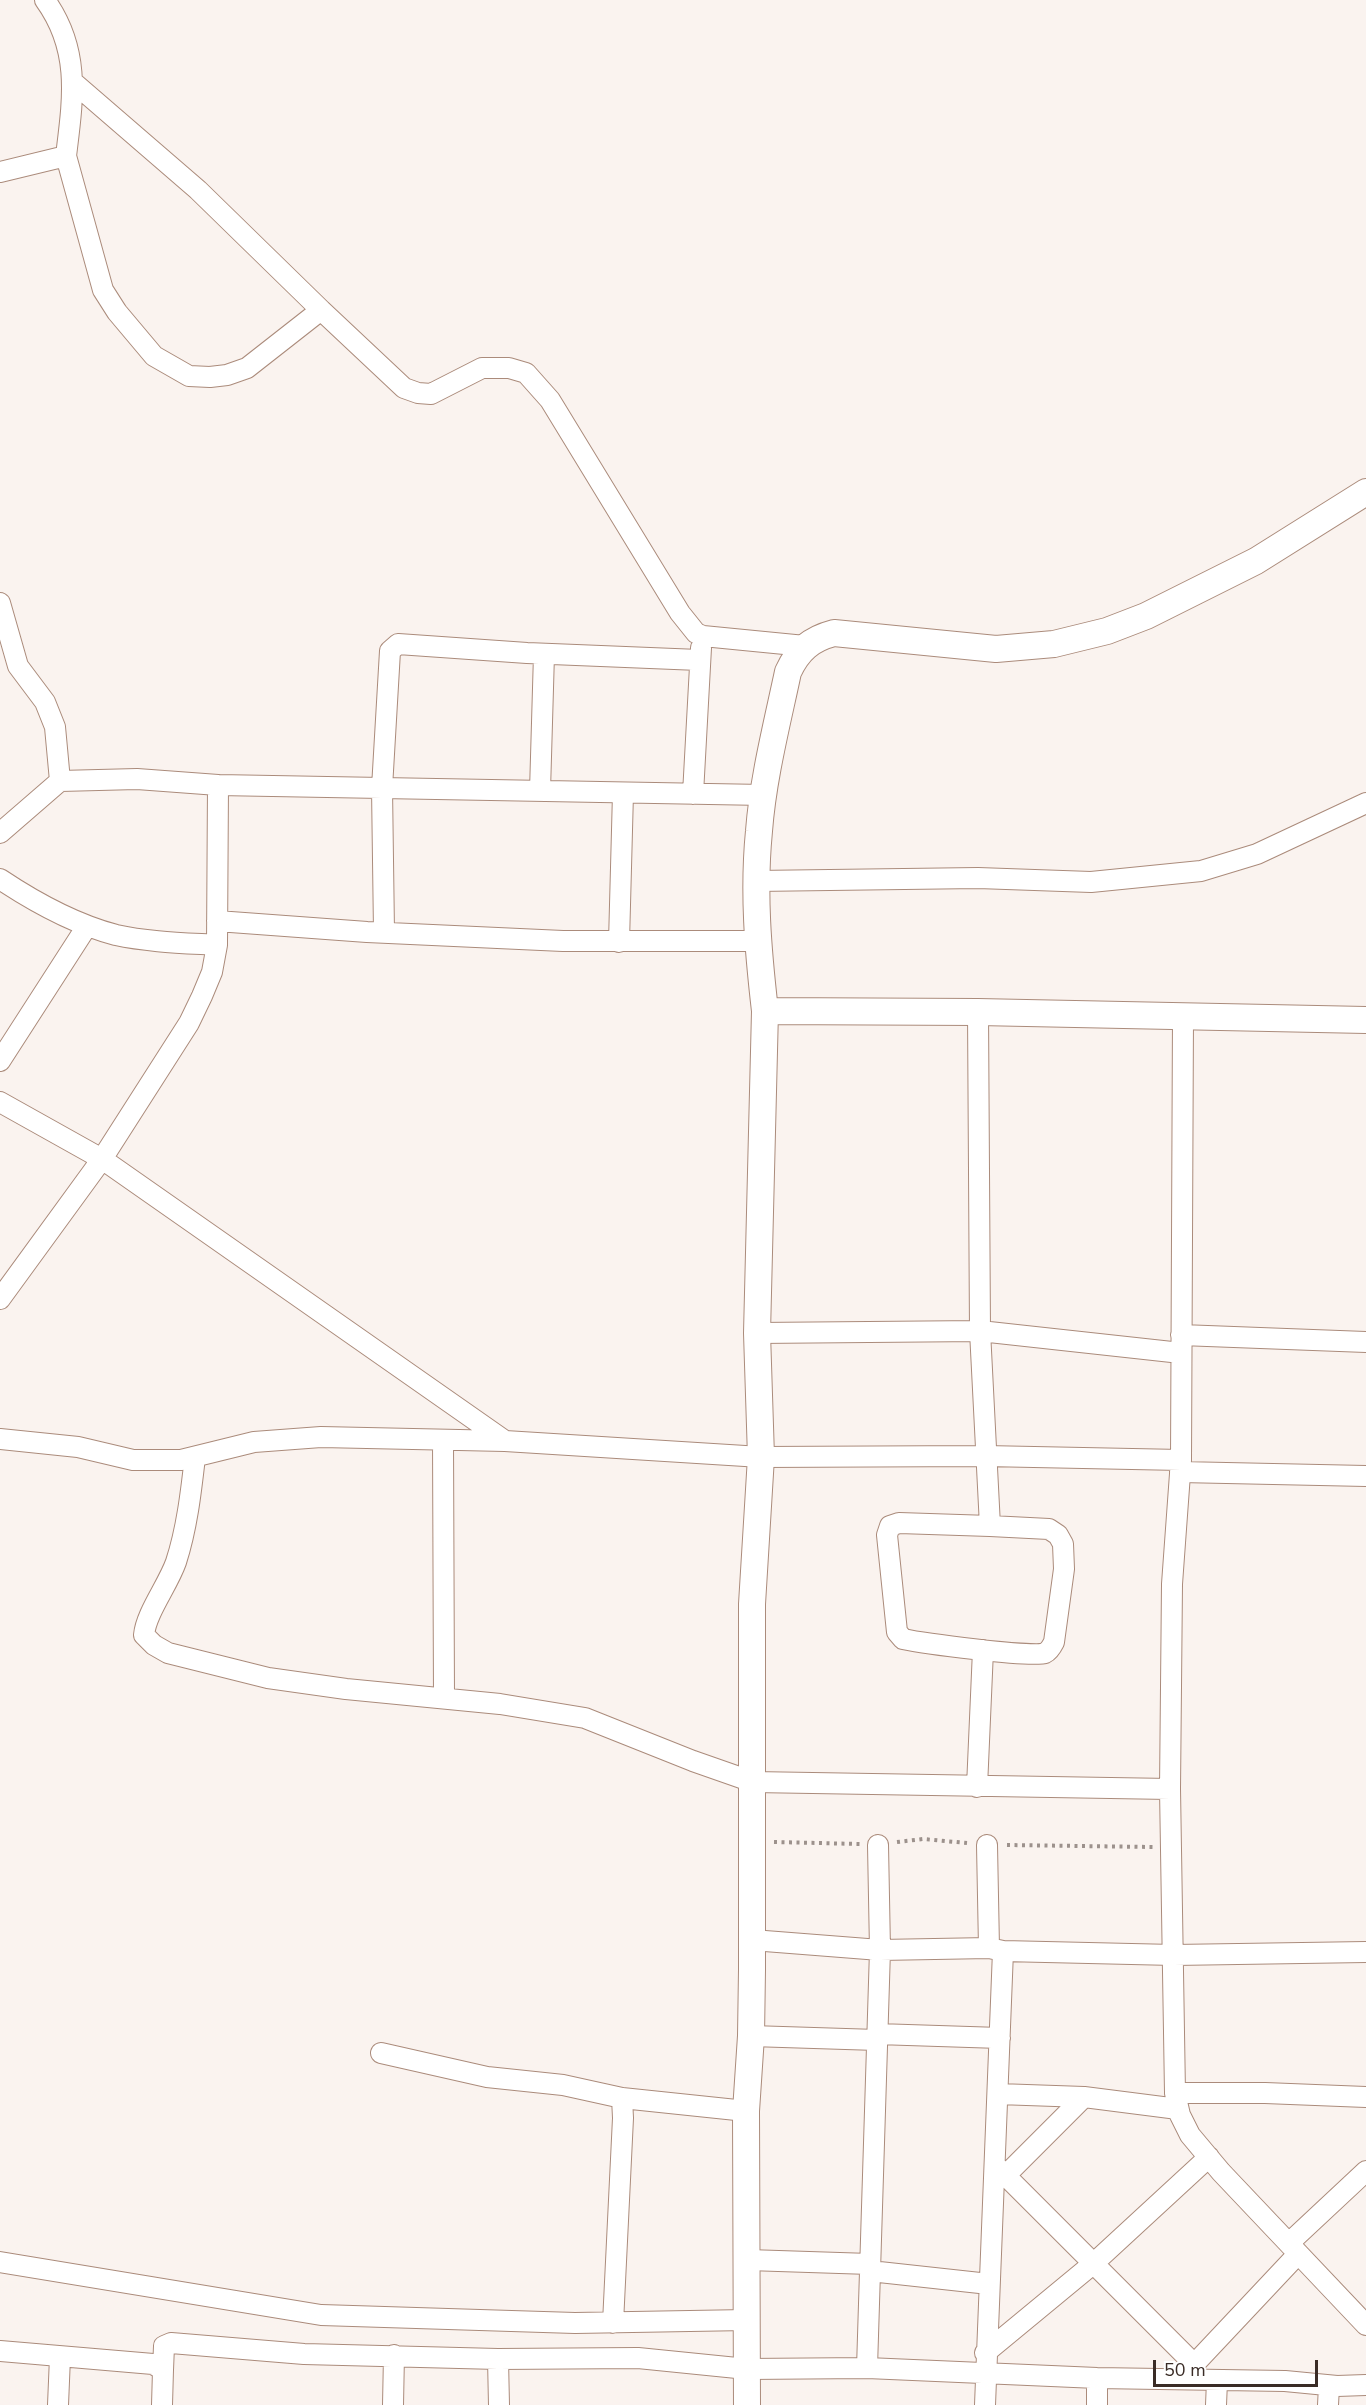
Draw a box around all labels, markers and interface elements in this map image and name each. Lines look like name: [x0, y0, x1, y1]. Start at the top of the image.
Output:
scale bar: [1156, 2348, 1321, 2386]
text: 50 m: [1164, 2358, 1206, 2382]

